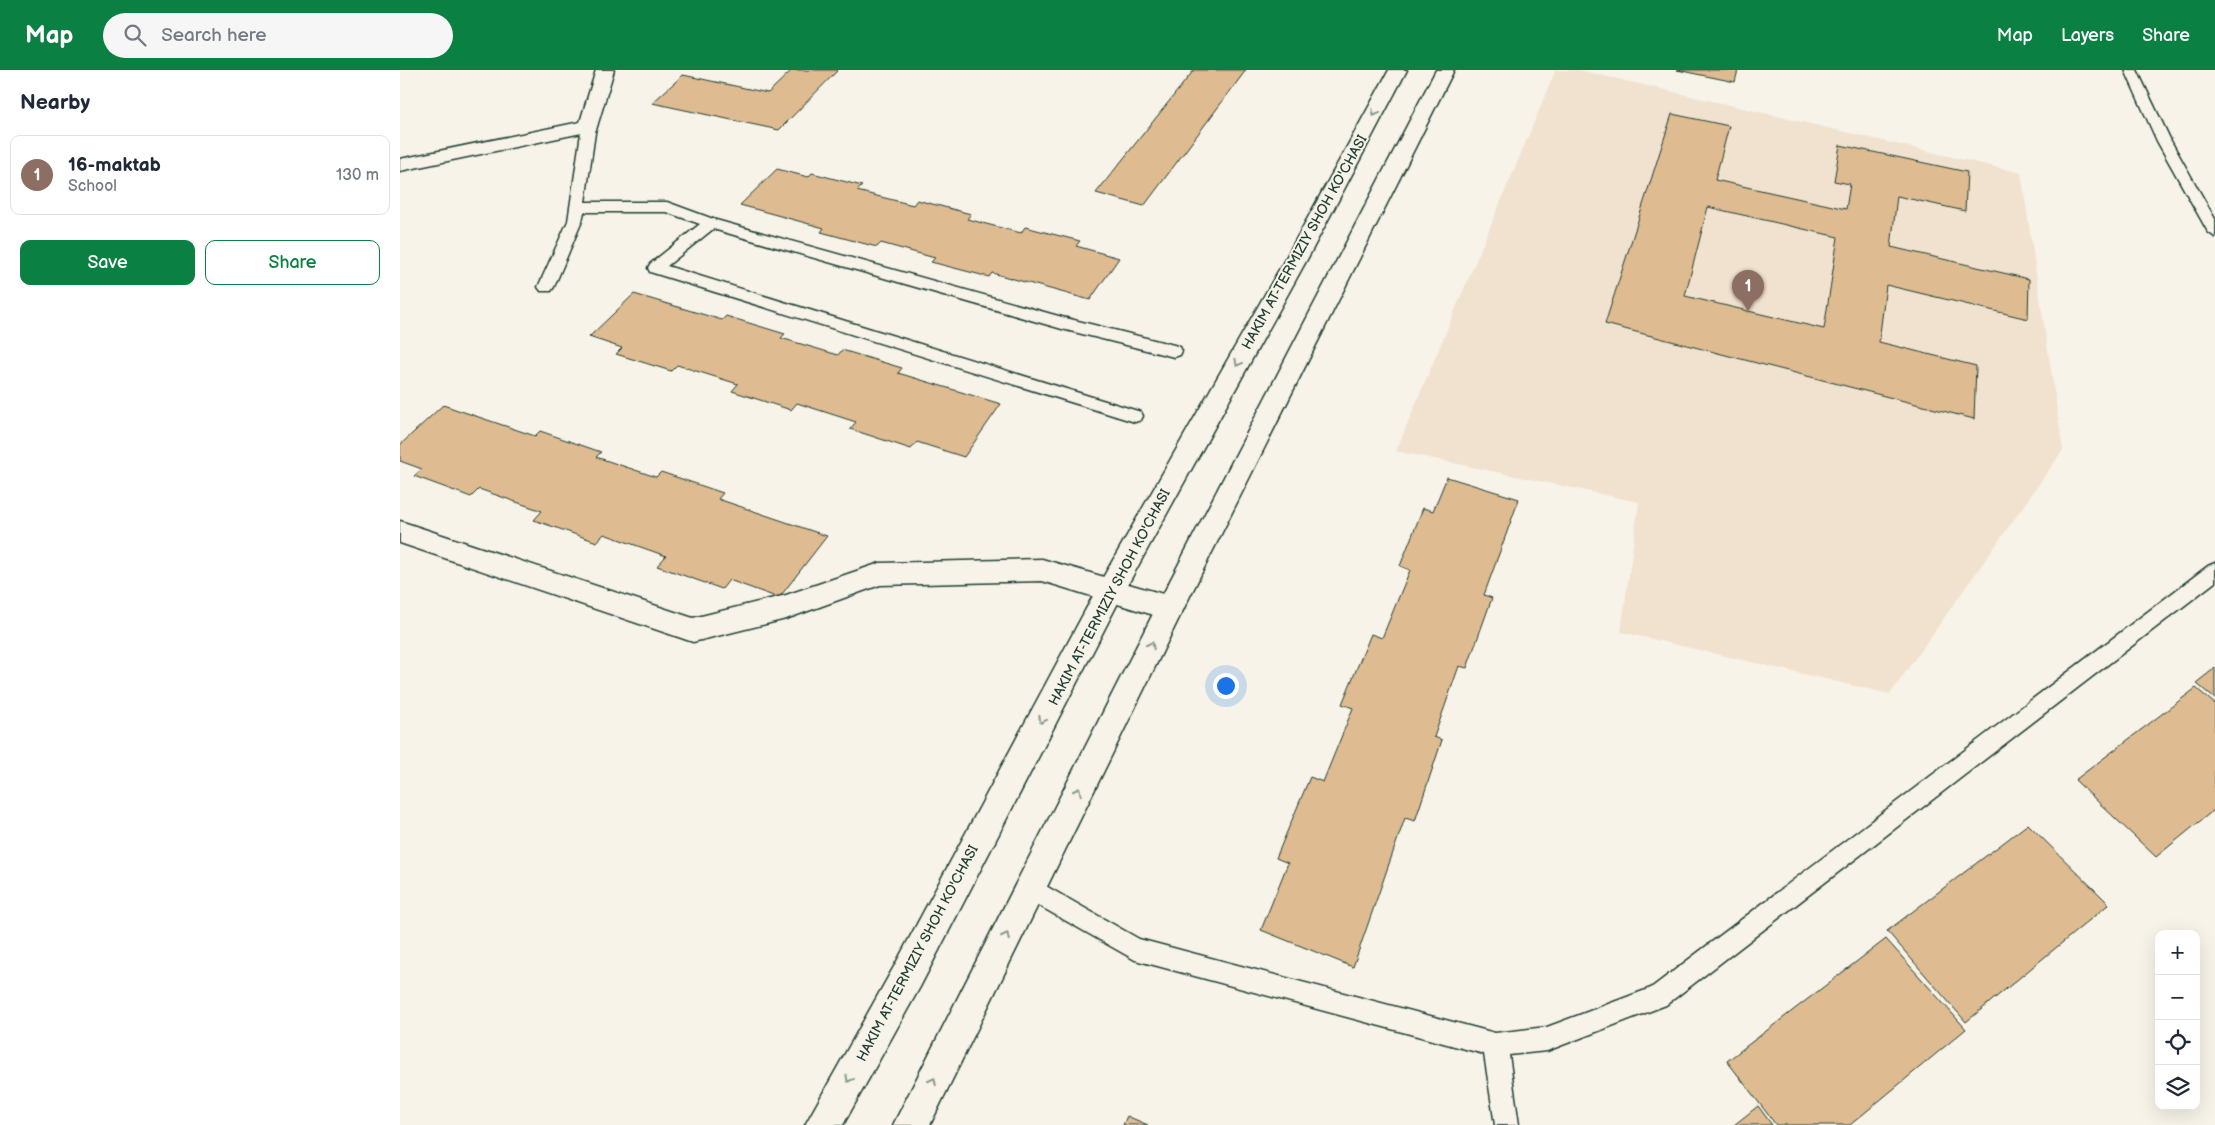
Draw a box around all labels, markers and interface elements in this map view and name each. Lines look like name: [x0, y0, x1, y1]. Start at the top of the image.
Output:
search box: [103, 13, 453, 58]
text: Map: [25, 21, 73, 50]
icon: search: [121, 21, 149, 49]
text: Search here: [161, 24, 267, 47]
text: Map: [1997, 25, 2033, 46]
text: Layers: [2061, 25, 2114, 46]
text: Share: [2142, 25, 2190, 46]
text: Nearby: [20, 90, 90, 115]
one-way arrow: [1371, 108, 1381, 117]
street label: HAKIM AT-TERMIZIY SHOH KO'CHASI: [1238, 132, 1371, 352]
text: 16-maktab: [68, 154, 161, 177]
text: 1: [34, 166, 40, 185]
text: 130 m: [336, 166, 379, 185]
text: School: [68, 177, 117, 196]
button: Save: [20, 240, 195, 285]
button: Share: [205, 240, 380, 285]
pin: 1: [1732, 270, 1764, 311]
one-way arrow: [1234, 357, 1244, 366]
street label: HAKIM AT-TERMIZIY SHOH KO'CHASI: [1045, 486, 1174, 708]
one-way arrow: [1145, 642, 1155, 651]
your location: [1213, 673, 1239, 699]
one-way arrow: [1038, 715, 1048, 724]
one-way arrow: [1072, 787, 1083, 796]
street label: HAKIM AT-TERMIZIY SHOH KO'CHASI: [853, 842, 982, 1064]
map controls: [2155, 930, 2200, 1110]
button: +: [2155, 930, 2200, 975]
one-way arrow: [1000, 932, 1010, 941]
button: −: [2155, 975, 2200, 1020]
button: locate: [2155, 1020, 2200, 1065]
button: layers: [2155, 1065, 2200, 1110]
one-way arrow: [845, 1073, 855, 1082]
one-way arrow: [927, 1078, 937, 1087]

